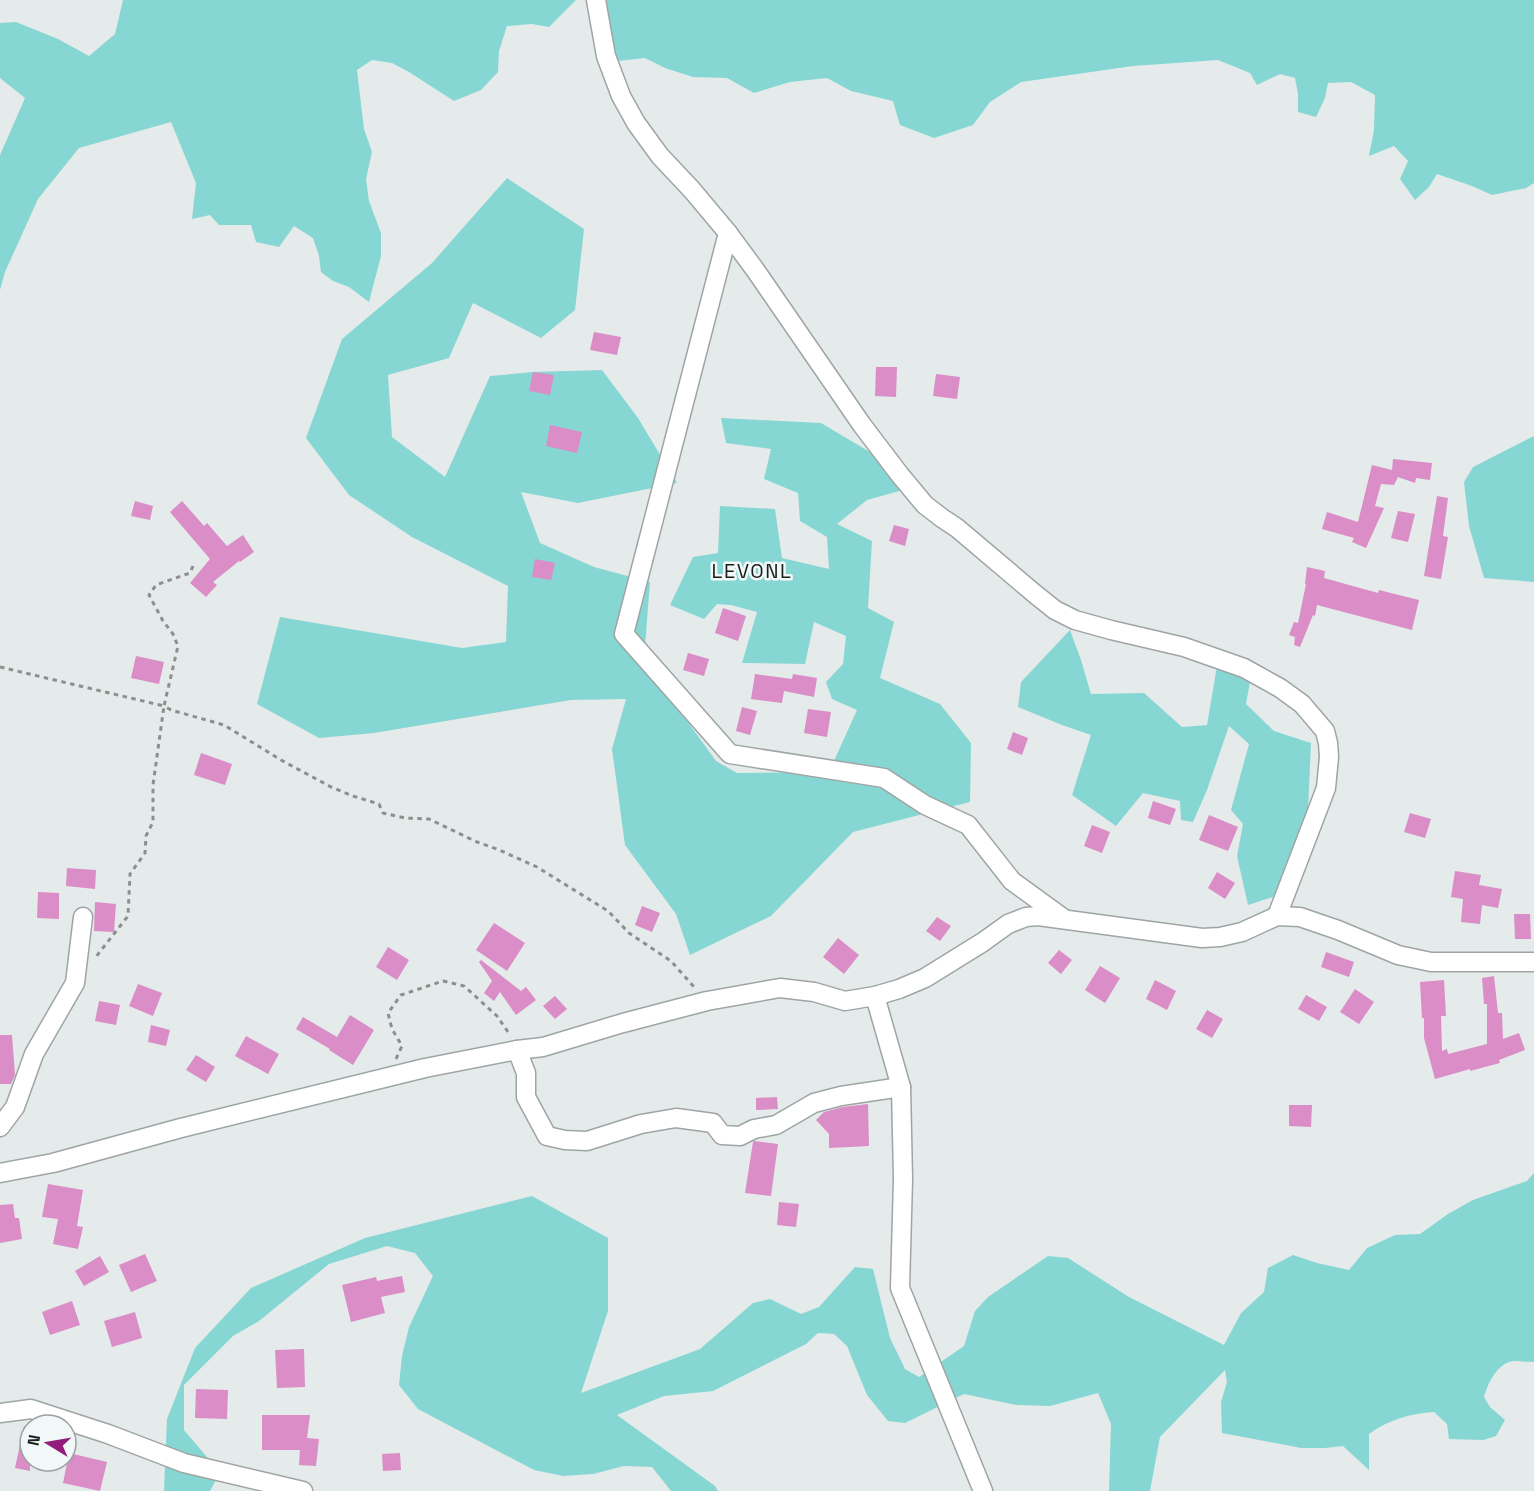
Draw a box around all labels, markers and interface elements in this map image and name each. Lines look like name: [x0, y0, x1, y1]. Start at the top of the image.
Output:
district label: LEVONL: [712, 558, 792, 584]
north arrow: [18, 1413, 78, 1473]
text: N: [22, 1433, 45, 1448]

